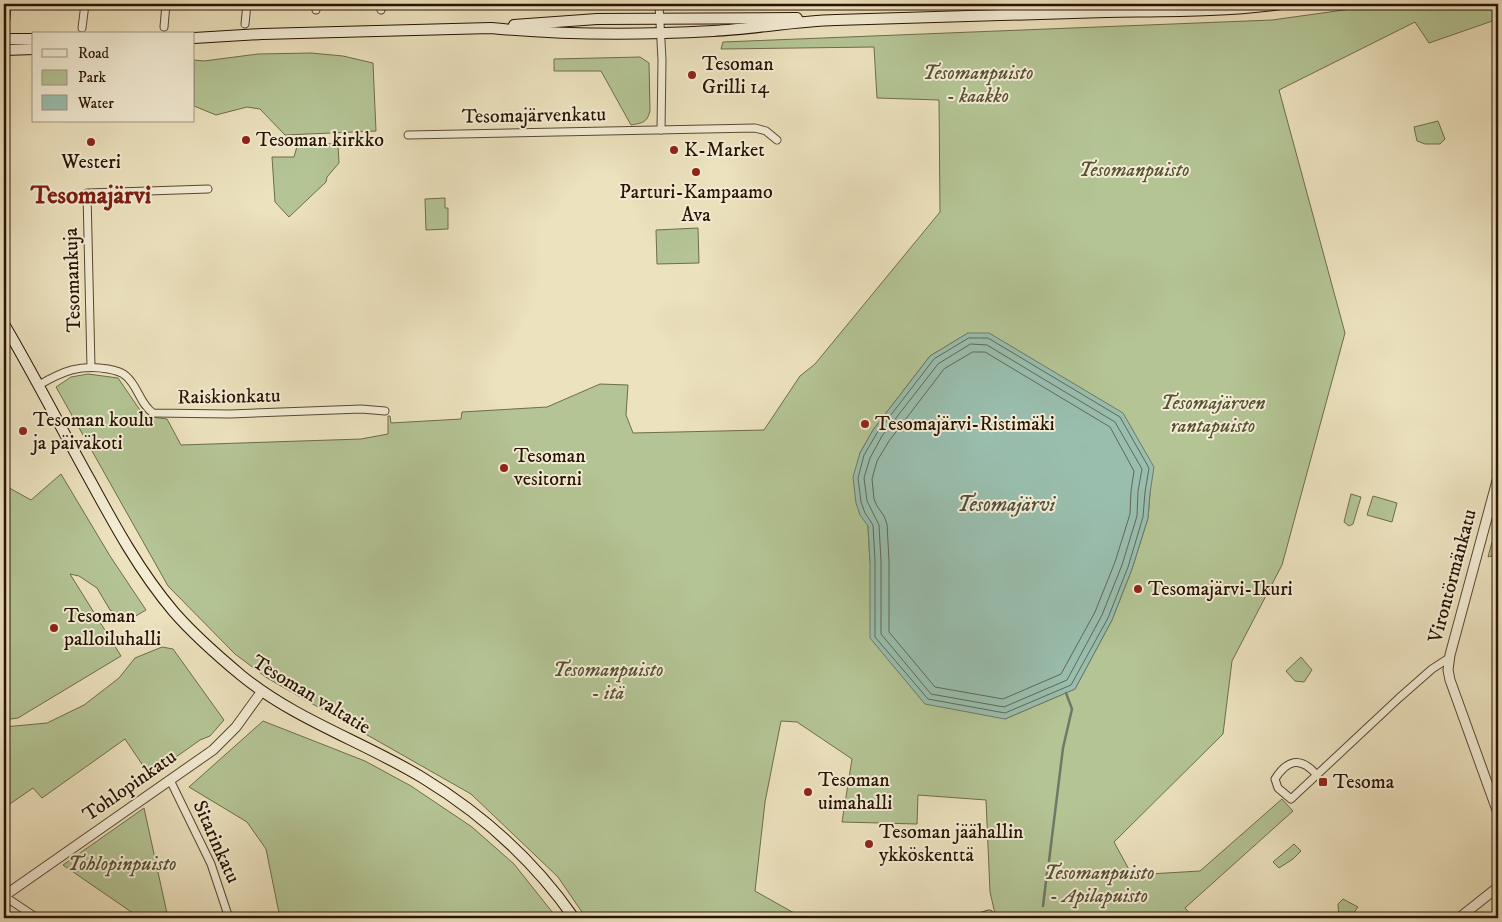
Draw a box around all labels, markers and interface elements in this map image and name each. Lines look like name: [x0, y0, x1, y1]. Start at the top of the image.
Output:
legend: [32, 32, 195, 122]
text: Road: [78, 44, 110, 63]
place label: Tesoman Grilli 14: [702, 52, 774, 100]
park label: Tesomanpuisto - kaakko: [923, 61, 1033, 109]
text: Park: [78, 68, 107, 87]
marker: Tesoman Grilli 14: [686, 69, 698, 81]
text: Water: [77, 94, 114, 113]
street label: Tesomajärvenkatu: [462, 102, 606, 130]
place label: Tesoman kirkko: [256, 128, 384, 153]
marker: Tesoman kirkko: [240, 134, 252, 146]
marker: Westeri: [85, 136, 97, 148]
place label: K-Market: [684, 138, 765, 163]
marker: K-Market: [668, 144, 680, 156]
place label: Westeri: [60, 150, 121, 175]
park label: Tesomanpuisto: [1079, 158, 1189, 183]
marker: Parturi-Kampaamo Ava: [690, 166, 702, 178]
district label: Tesomajärvi: [30, 180, 151, 211]
place label: Parturi-Kampaamo Ava: [619, 180, 773, 228]
street label: Tesomankuja: [59, 227, 87, 333]
street label: Raiskionkatu: [177, 384, 281, 410]
park label: Tesomajärven rantapuisto: [1161, 391, 1265, 439]
place label: Tesoman koulu ja päiväkoti: [30, 408, 154, 456]
place label: Tesomajärvi-Ristimäki: [875, 412, 1055, 437]
marker: Tesomajärvi-Ristimäki: [859, 418, 871, 430]
marker: Tesoman koulu ja päiväkoti: [17, 425, 29, 437]
place label: Tesoman vesitorni: [513, 444, 586, 492]
marker: Tesoman vesitorni: [498, 462, 510, 474]
water label: Tesomajärvi: [957, 492, 1056, 518]
street label: Virontörmänkatu: [1423, 507, 1483, 646]
place label: Tesomajärvi-Ikuri: [1148, 577, 1293, 602]
marker: Tesomajärvi-Ikuri: [1132, 583, 1144, 595]
place label: Tesoman palloiluhalli: [63, 604, 161, 652]
marker: Tesoman palloiluhalli: [48, 622, 60, 634]
street label: Tesoman valtatie: [247, 650, 375, 740]
park label: Tesomanpuisto - itä: [553, 658, 663, 706]
street label: Tohlopinkatu: [78, 745, 182, 827]
place label: Tesoman uimahalli: [818, 768, 893, 816]
place label: Tesoma: [1333, 770, 1395, 795]
marker: Tesoma: [1317, 776, 1329, 788]
marker: Tesoman uimahalli: [802, 786, 814, 798]
street label: Sitarinkatu: [187, 797, 245, 887]
place label: Tesoman jäähallin ykköskenttä: [879, 820, 1024, 868]
marker: Tesoman jäähallin ykköskenttä: [863, 838, 875, 850]
park label: Tohlopinpuisto: [67, 852, 177, 877]
park label: Tesomanpuisto - Apilapuisto: [1044, 861, 1154, 909]

